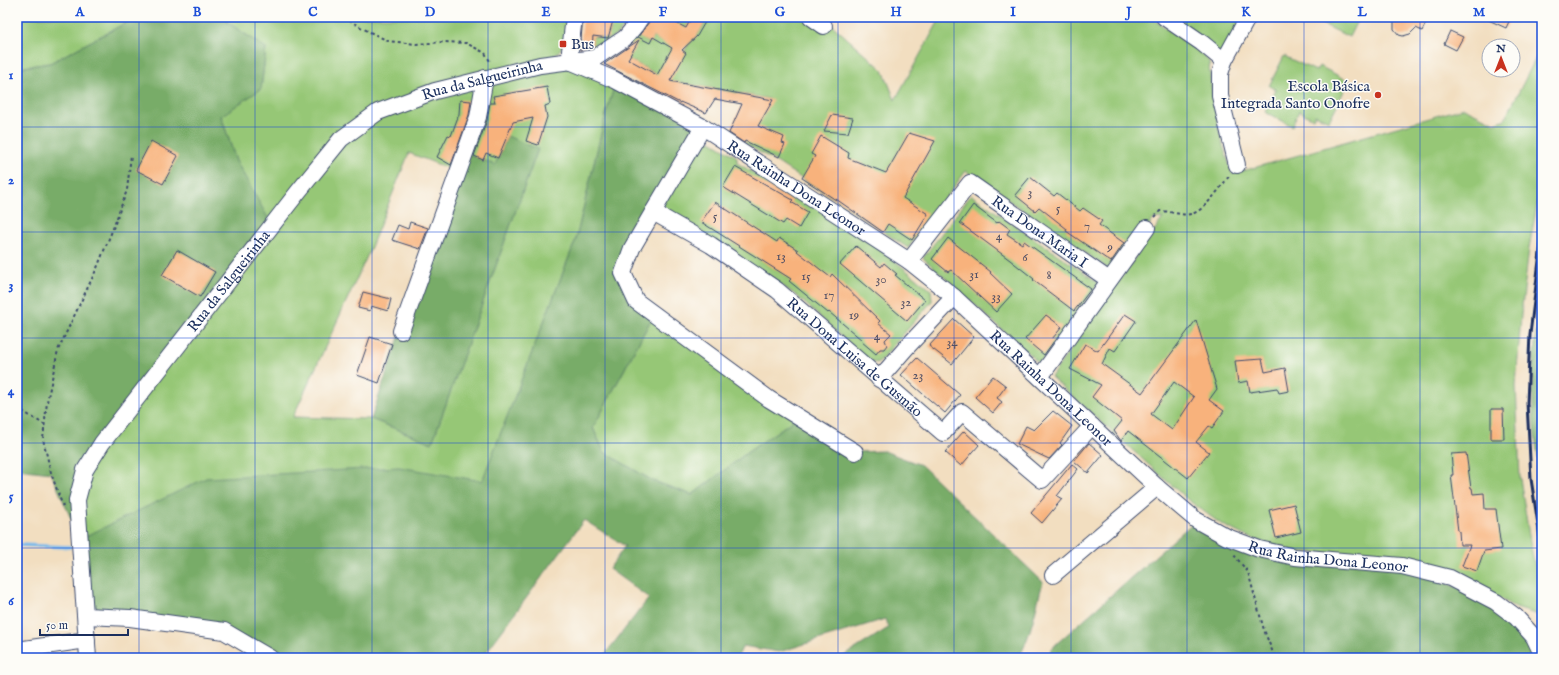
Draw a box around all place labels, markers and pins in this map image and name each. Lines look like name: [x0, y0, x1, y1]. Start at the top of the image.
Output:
place label: Bus: [571, 35, 594, 54]
marker: Bus: [558, 39, 568, 49]
place label: Escola Básica Integrada Santo Onofre: [1221, 77, 1371, 113]
marker: Escola Básica Integrada Santo Onofre: [1373, 90, 1383, 100]

